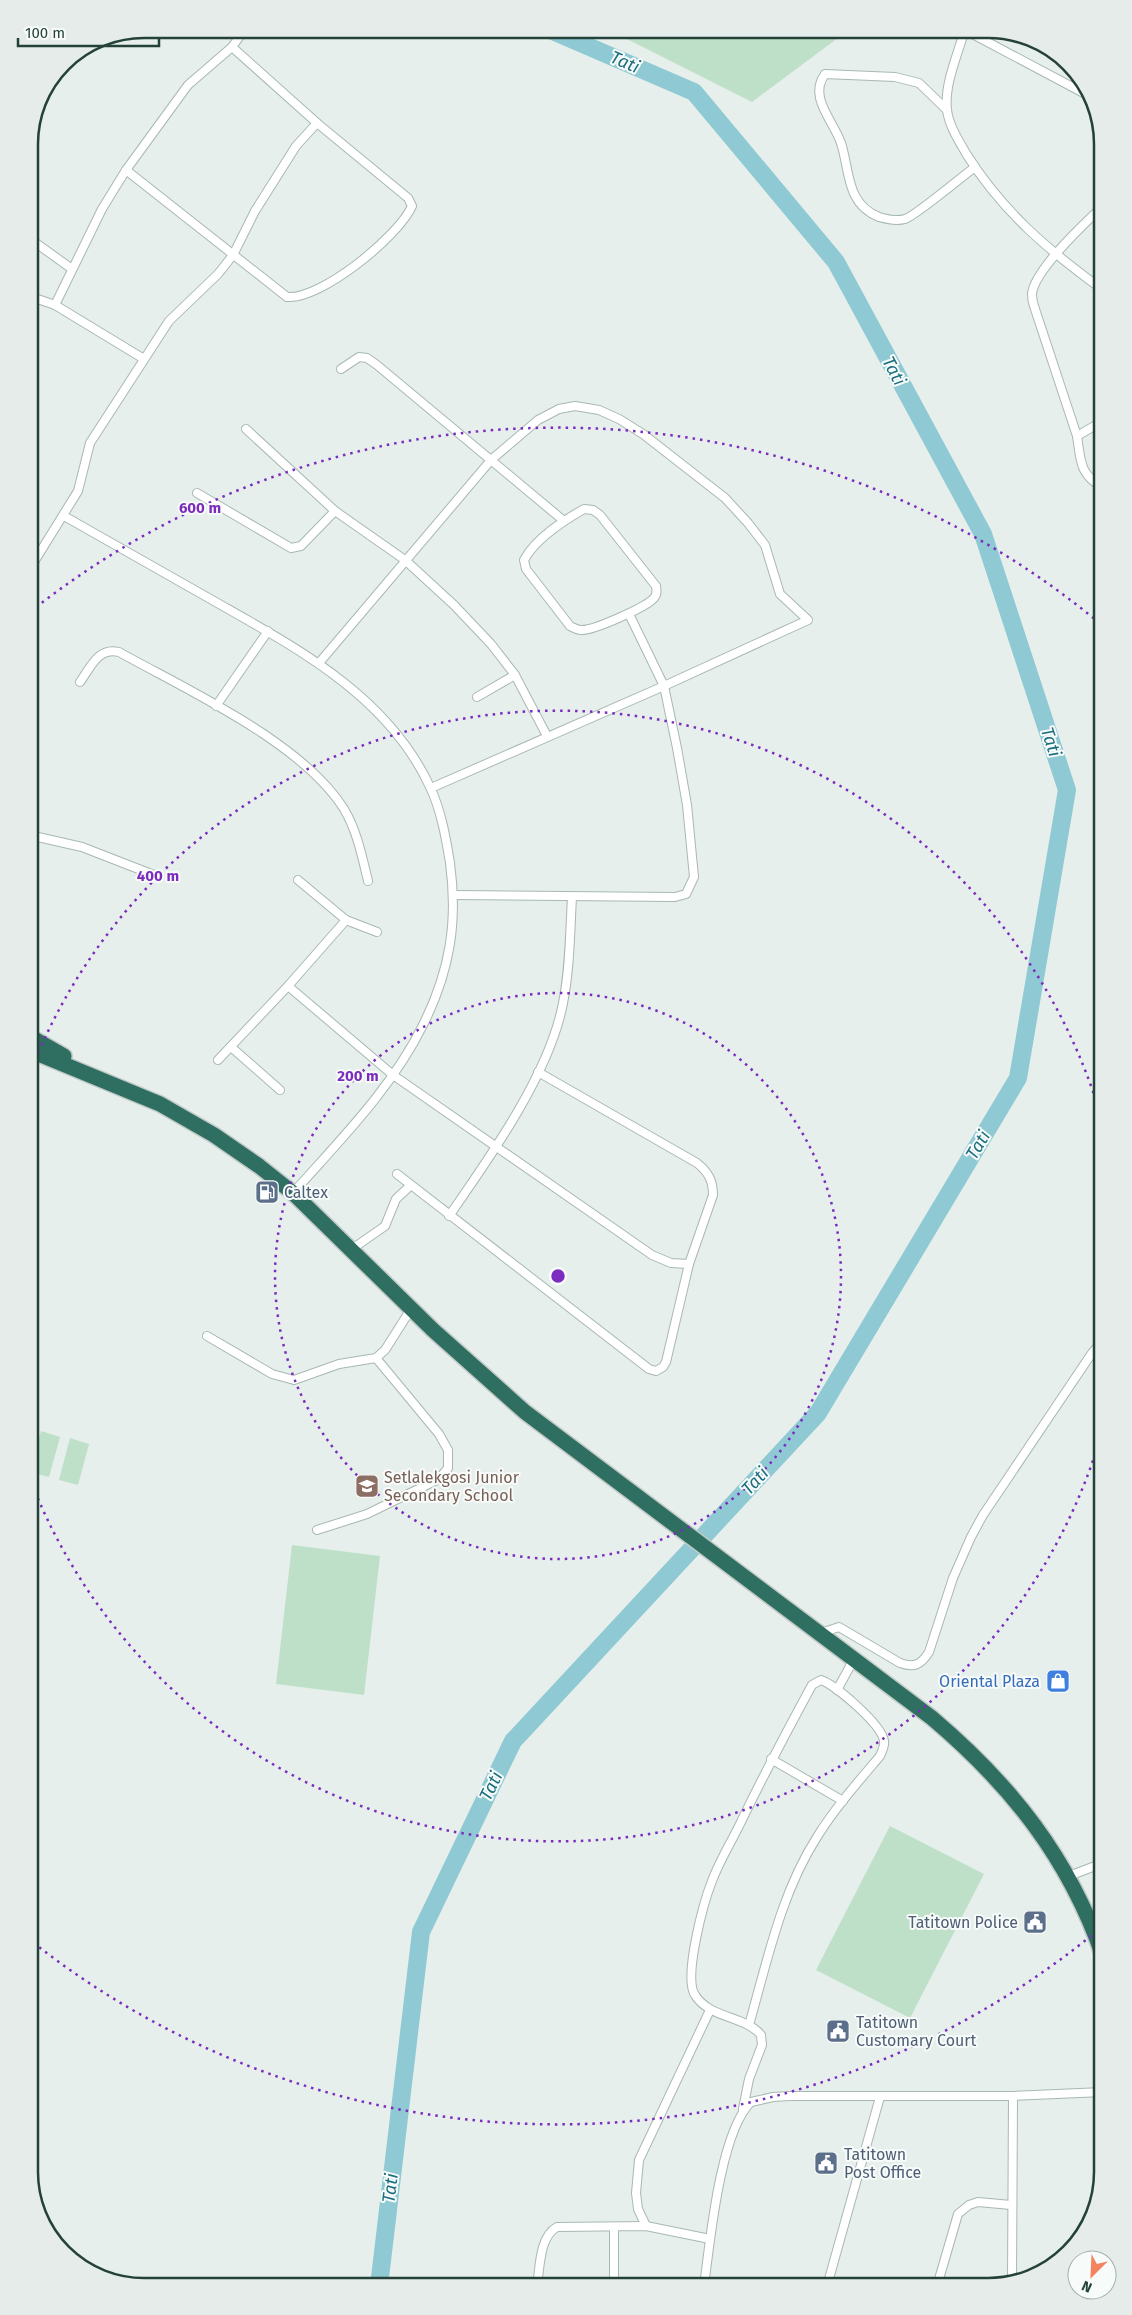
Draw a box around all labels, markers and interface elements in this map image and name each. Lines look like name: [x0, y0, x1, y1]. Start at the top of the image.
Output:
scale bar: [18, 15, 159, 47]
text: 100 m: [25, 24, 65, 42]
water label: Tati: [607, 46, 643, 78]
water label: Tati: [877, 353, 911, 389]
text: 600 m: [179, 499, 221, 517]
water label: Tati: [1036, 724, 1066, 760]
text: 400 m: [137, 867, 179, 885]
text: 200 m: [337, 1067, 379, 1085]
water label: Tati: [961, 1127, 995, 1163]
fuel station icon: Caltex: [254, 1179, 280, 1205]
place label: Caltex: [284, 1183, 328, 1202]
centre of rings: [549, 1267, 567, 1285]
water label: Tati: [737, 1463, 773, 1499]
place label: Setlalekgosi Junior Secondary School: [384, 1468, 520, 1505]
school or university icon: Setlalekgosi Junior Secondary School: [354, 1473, 380, 1499]
shop icon: Oriental Plaza: [1045, 1668, 1071, 1694]
place label: Oriental Plaza: [939, 1672, 1040, 1691]
water label: Tati: [475, 1768, 507, 1804]
public building icon: Tatitown Police: [1022, 1909, 1048, 1935]
place label: Tatitown Police: [908, 1913, 1018, 1932]
place label: Tatitown Customary Court: [856, 2013, 977, 2050]
public building icon: Tatitown Customary Court: [825, 2018, 851, 2044]
place label: Tatitown Post Office: [844, 2145, 921, 2182]
public building icon: Tatitown Post Office: [813, 2150, 839, 2176]
water label: Tati: [377, 2172, 403, 2204]
north arrow: [1067, 2250, 1117, 2300]
text: N: [1079, 2277, 1095, 2296]

